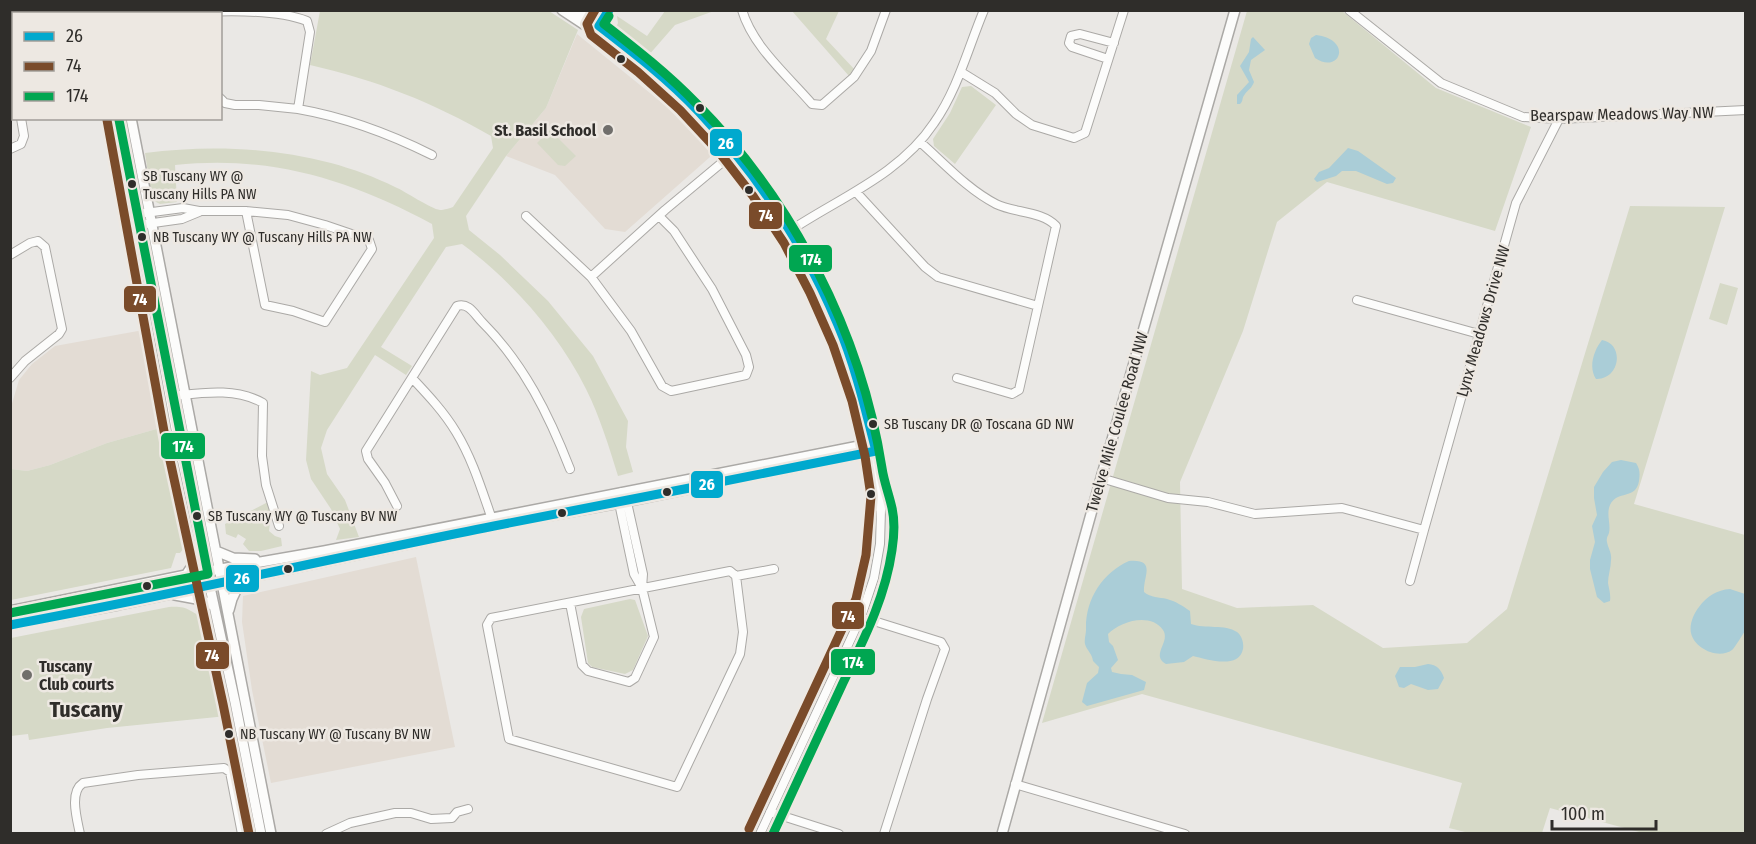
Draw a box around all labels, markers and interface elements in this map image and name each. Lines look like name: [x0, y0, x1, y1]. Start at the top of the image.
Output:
legend: [12, 12, 222, 120]
text: 26: [66, 25, 83, 47]
unlabelled marker: [615, 53, 627, 65]
text: 74: [66, 55, 82, 77]
text: 174: [66, 85, 89, 107]
unlabelled marker: [694, 102, 706, 114]
street label: Bearspaw Meadows Way NW: [1530, 103, 1714, 125]
place label: St. Basil School: [494, 121, 597, 140]
marker: St. Basil School: [601, 123, 615, 137]
line badge: 26: [709, 128, 743, 157]
text: 26: [717, 134, 734, 153]
place label: SB Tuscany WY @ Tuscany Hills PA NW: [143, 168, 257, 203]
marker: SB Tuscany WY @ Tuscany Hills PA NW: [126, 178, 138, 190]
unlabelled marker: [743, 184, 755, 196]
line badge: 74: [748, 201, 783, 230]
text: 74: [759, 206, 773, 225]
place label: NB Tuscany WY @ Tuscany Hills PA NW: [153, 229, 372, 246]
marker: NB Tuscany WY @ Tuscany Hills PA NW: [136, 231, 148, 243]
street label: Lynx Meadows Drive NW: [1452, 243, 1514, 399]
line badge: 174: [788, 244, 833, 273]
text: 174: [800, 250, 822, 269]
line badge: 74: [123, 285, 157, 313]
text: 74: [133, 290, 147, 309]
street label: Twelve Mile Coulee Road NW: [1082, 330, 1152, 514]
place label: SB Tuscany DR @ Toscana GD NW: [884, 416, 1074, 433]
marker: SB Tuscany DR @ Toscana GD NW: [867, 418, 879, 430]
line badge: 174: [160, 432, 206, 460]
text: 174: [172, 437, 194, 456]
line badge: 26: [690, 470, 724, 499]
text: 26: [698, 475, 715, 494]
unlabelled marker: [661, 486, 673, 498]
unlabelled marker: [865, 488, 877, 500]
unlabelled marker: [556, 507, 568, 519]
place label: SB Tuscany WY @ Tuscany BV NW: [208, 508, 398, 525]
marker: SB Tuscany WY @ Tuscany BV NW: [191, 510, 203, 522]
unlabelled marker: [282, 563, 294, 575]
line badge: 26: [225, 564, 260, 593]
text: 26: [233, 569, 250, 588]
unlabelled marker: [141, 580, 153, 592]
line badge: 74: [831, 601, 865, 630]
text: 74: [841, 607, 855, 626]
line badge: 74: [195, 641, 230, 670]
text: 74: [205, 646, 219, 665]
line badge: 174: [830, 648, 876, 676]
text: 174: [842, 653, 864, 672]
place label: Tuscany Club courts: [39, 657, 114, 694]
marker: Tuscany Club courts: [20, 668, 34, 682]
district label: Tuscany: [49, 696, 123, 723]
place label: NB Tuscany WY @ Tuscany BV NW: [240, 726, 431, 743]
marker: NB Tuscany WY @ Tuscany BV NW: [223, 728, 235, 740]
scale bar: [1552, 793, 1656, 831]
text: 100 m: [1561, 803, 1605, 825]

